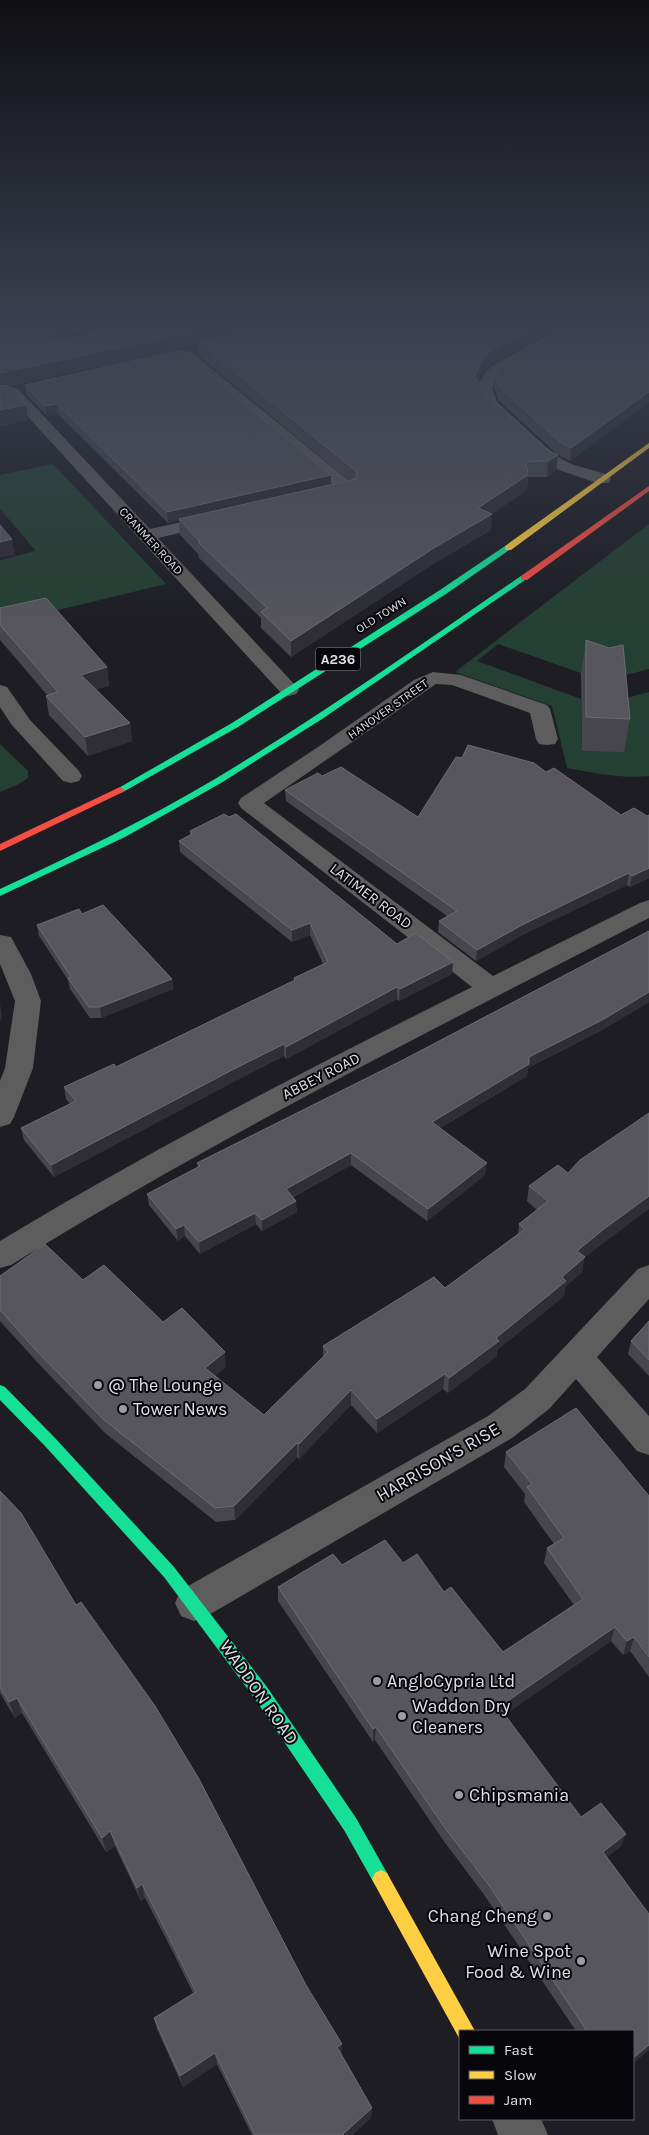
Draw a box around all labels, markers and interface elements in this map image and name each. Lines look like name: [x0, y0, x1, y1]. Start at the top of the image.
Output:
street label: CRANMER ROAD: [116, 504, 186, 578]
street label: OLD TOWN: [353, 594, 409, 636]
road number: A236: [316, 648, 360, 671]
street label: HANOVER STREET: [345, 676, 431, 742]
street label: LATIMER ROAD: [326, 859, 416, 933]
street label: ABBEY ROAD: [279, 1049, 363, 1103]
place label: @ The Lounge: [108, 1374, 222, 1396]
marker: @ The Lounge: [92, 1379, 104, 1391]
place label: Tower News: [133, 1398, 228, 1420]
marker: Tower News: [117, 1403, 129, 1415]
street label: HARRISON'S RISE: [372, 1418, 504, 1506]
street label: WADDON ROAD: [215, 1635, 303, 1749]
place label: AngloCypria Ltd: [387, 1670, 515, 1692]
marker: AngloCypria Ltd: [371, 1675, 383, 1687]
place label: Waddon Dry Cleaners: [412, 1695, 511, 1738]
marker: Waddon Dry Cleaners: [396, 1710, 408, 1722]
place label: Chipsmania: [469, 1784, 569, 1806]
marker: Chipsmania: [453, 1789, 465, 1801]
place label: Chang Cheng: [428, 1905, 537, 1927]
marker: Chang Cheng: [541, 1910, 553, 1922]
place label: Wine Spot Food & Wine: [465, 1940, 571, 1983]
marker: Wine Spot Food & Wine: [575, 1955, 587, 1967]
legend: [459, 2030, 634, 2120]
text: Fast: [504, 2041, 534, 2059]
text: Slow: [504, 2066, 536, 2084]
text: Jam: [504, 2091, 532, 2109]

